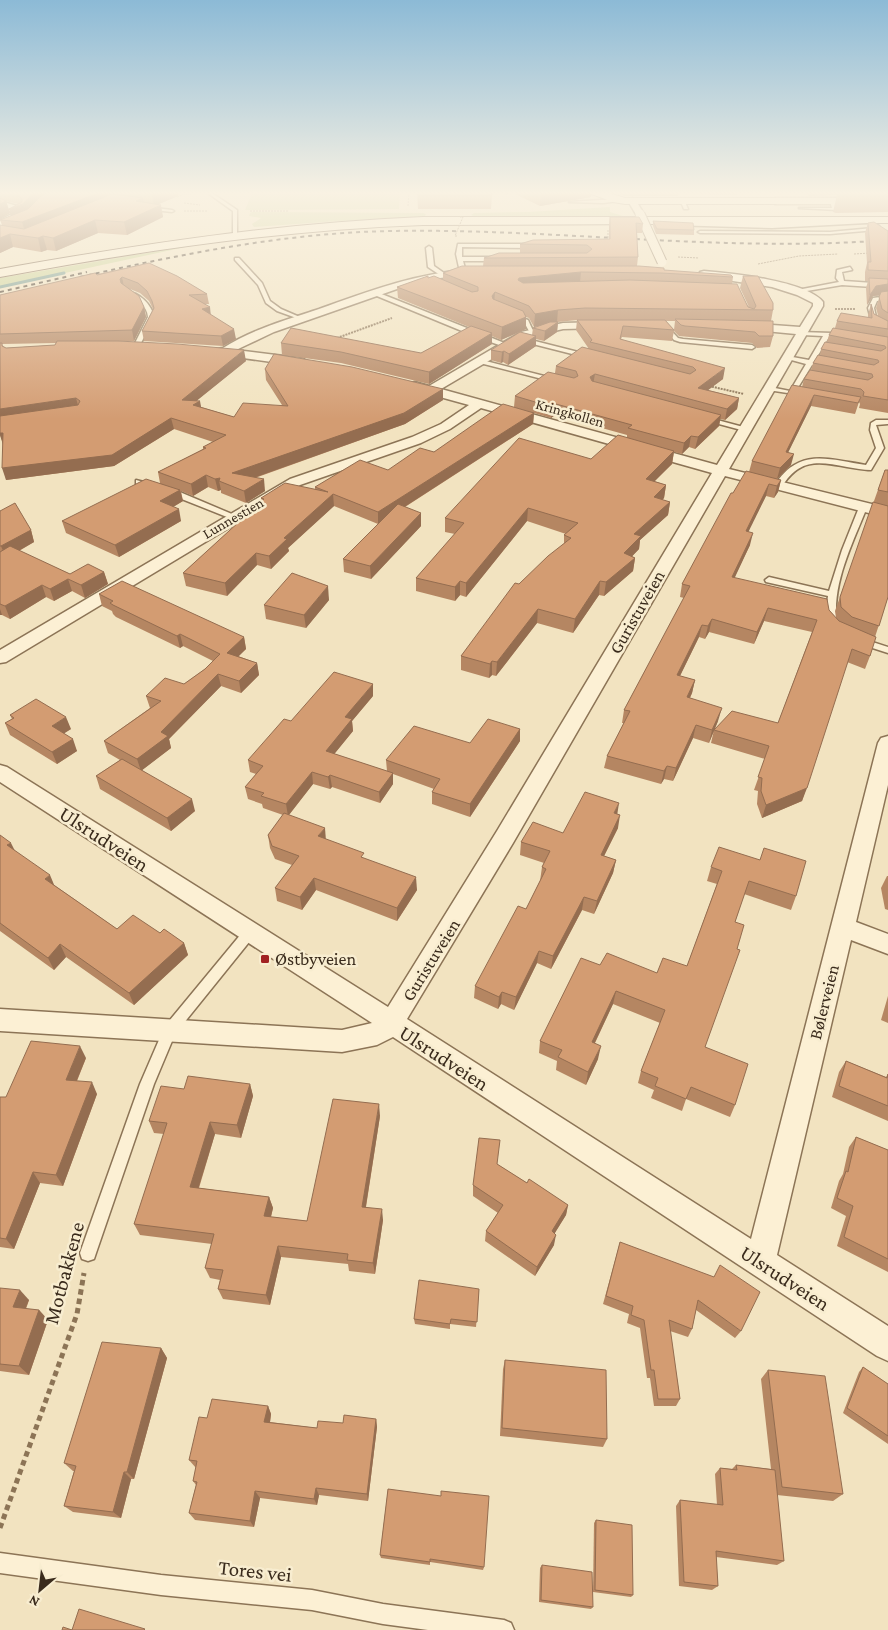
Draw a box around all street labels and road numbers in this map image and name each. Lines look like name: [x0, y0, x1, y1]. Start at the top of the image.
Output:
street label: Kringkollen: [534, 396, 606, 431]
street label: Lunnestien: [200, 494, 266, 542]
street label: Guristuveien: [605, 566, 669, 657]
street label: Ulsrudveien: [55, 801, 153, 877]
street label: Guristuveien: [398, 915, 464, 1005]
street label: Bølerveien: [805, 962, 843, 1041]
street label: Ulsrudveien: [395, 1020, 493, 1096]
street label: Motbakkene: [39, 1219, 89, 1327]
street label: Ulsrudveien: [736, 1240, 834, 1316]
street label: Tores vei: [217, 1555, 293, 1587]

